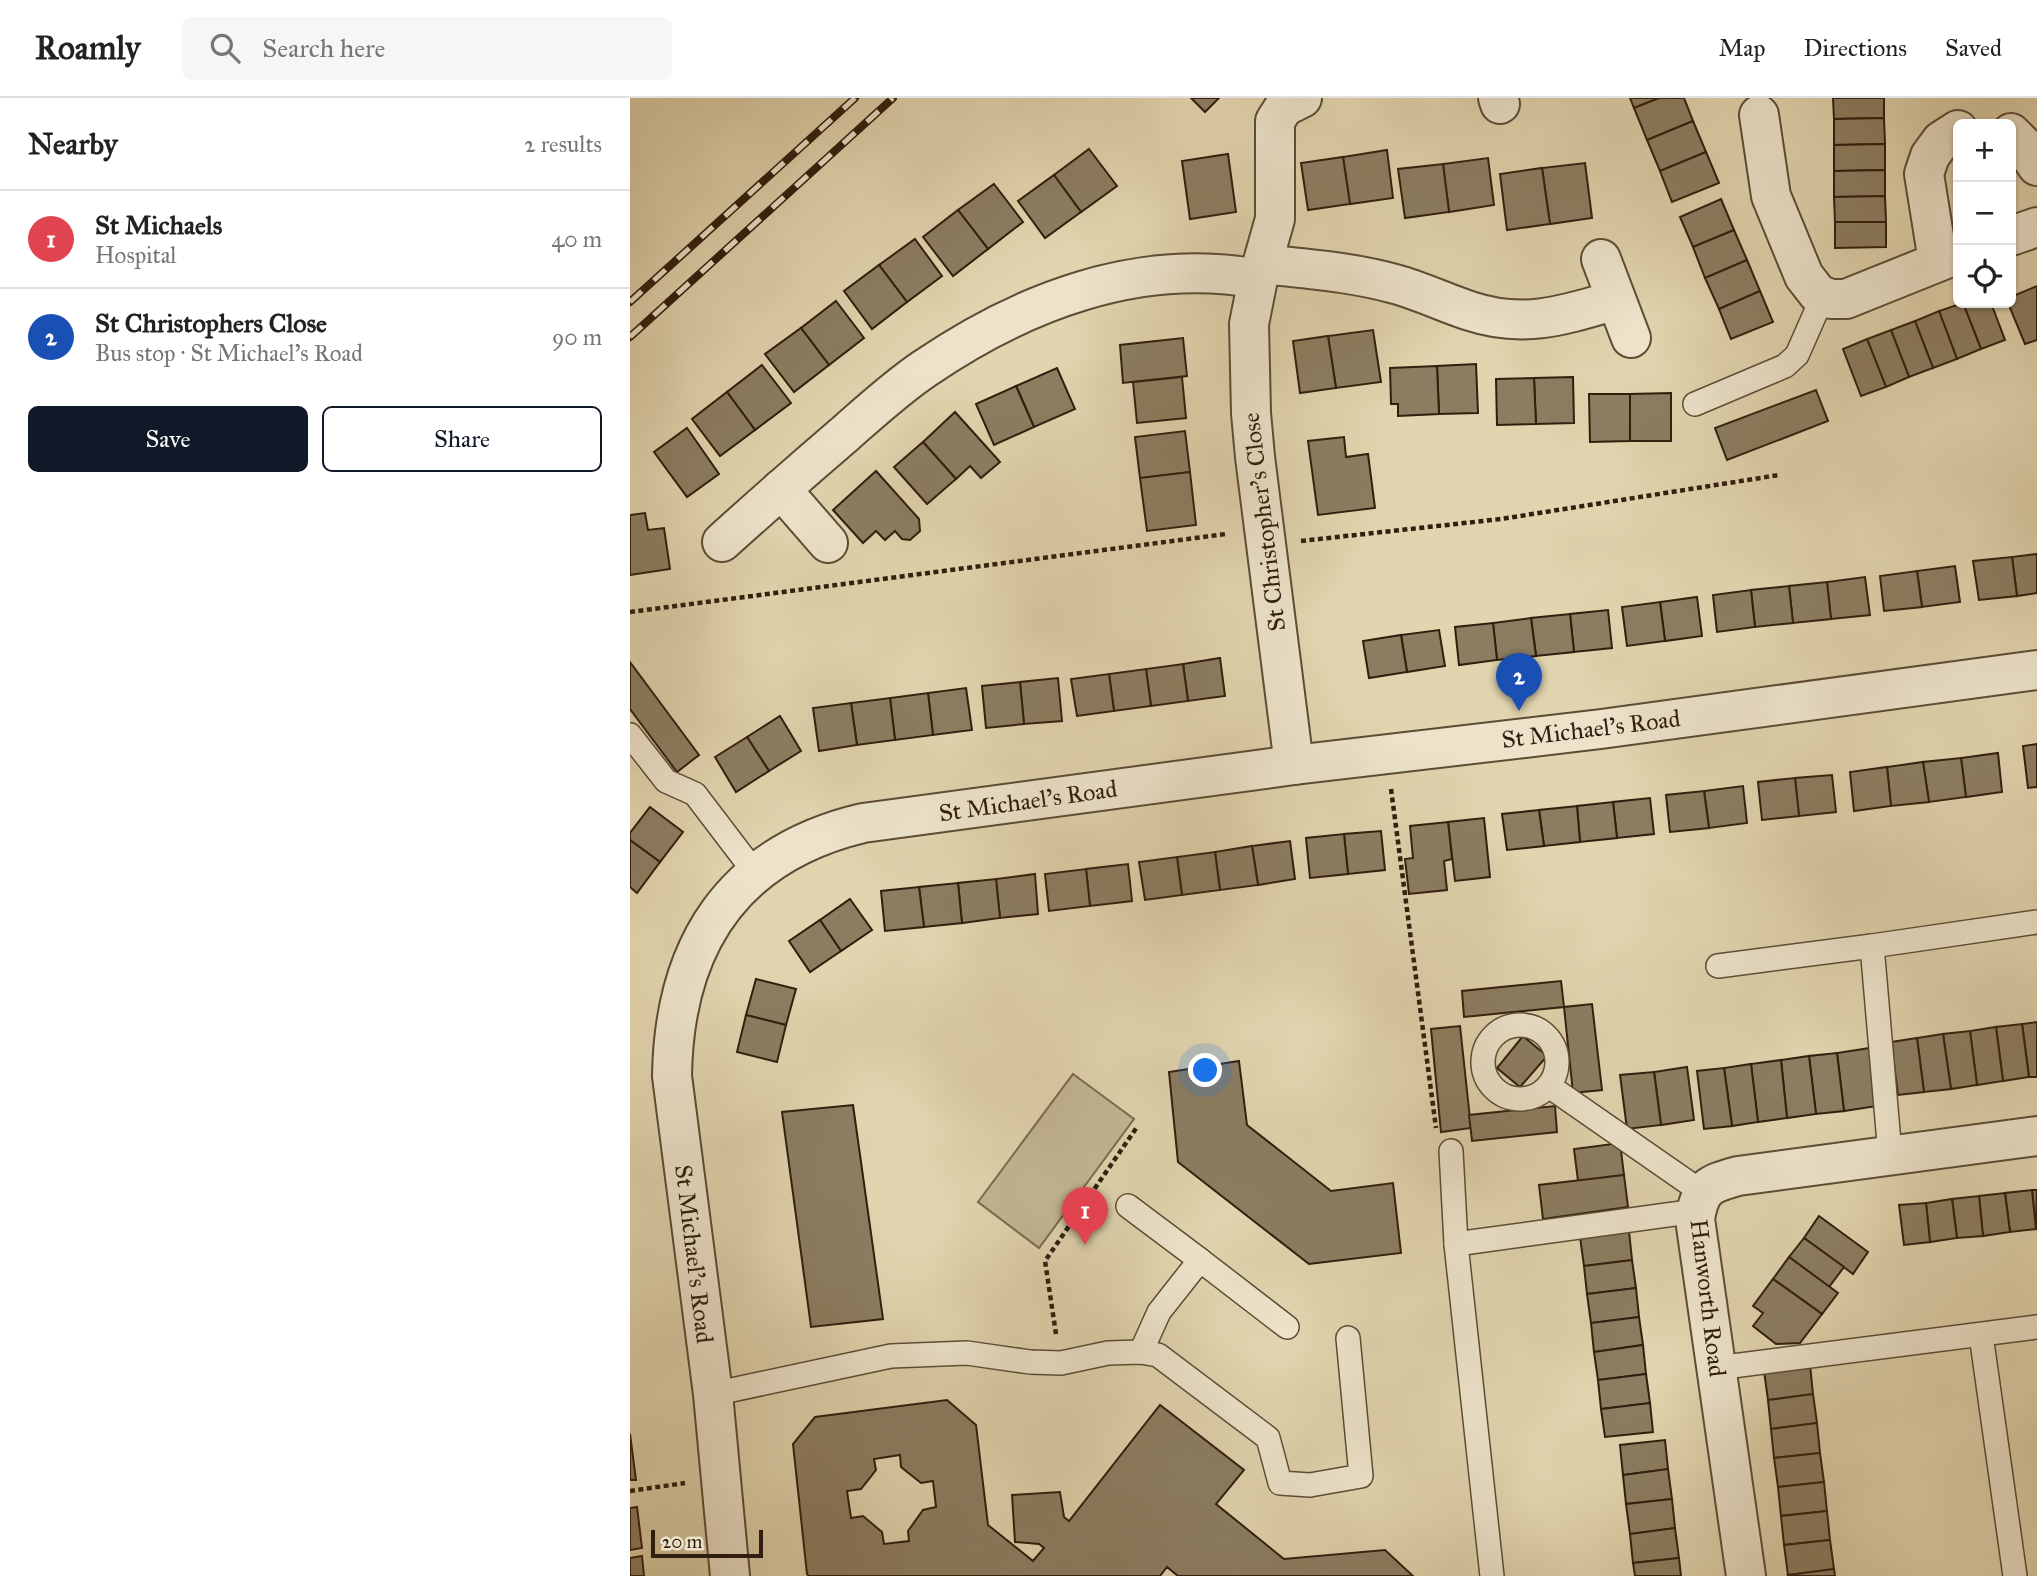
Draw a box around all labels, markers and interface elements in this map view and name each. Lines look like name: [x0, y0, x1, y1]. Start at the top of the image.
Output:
search box: [182, 17, 672, 80]
text: Roamly: [35, 28, 140, 68]
icon: search: [206, 29, 244, 67]
text: Search here: [262, 32, 385, 64]
text: Map: [1719, 33, 1766, 63]
text: Directions: [1804, 33, 1907, 63]
text: Saved: [1945, 33, 2002, 63]
map controls: [1953, 119, 2016, 308]
button: +: [1953, 119, 2016, 182]
text: Nearby: [28, 126, 118, 162]
text: 2 results: [524, 130, 602, 158]
button: −: [1953, 182, 2016, 245]
text: St Michaels: [95, 209, 222, 241]
text: 1: [46, 225, 56, 253]
text: 40 m: [552, 225, 602, 253]
text: Hospital: [95, 241, 177, 269]
button: locate: [1953, 245, 2016, 308]
text: St Christophers Close: [95, 307, 327, 339]
text: 2: [45, 323, 57, 351]
text: 90 m: [552, 323, 602, 351]
text: Bus stop · St Michael's Road: [95, 339, 363, 367]
button: Save: [28, 406, 308, 472]
button: Share: [322, 406, 602, 472]
street label: St Christopher's Close: [1236, 411, 1292, 633]
pin: 2: [1496, 653, 1542, 711]
street label: St Michael's Road: [1500, 703, 1682, 755]
street label: St Michael's Road: [937, 774, 1119, 828]
your location: [1188, 1053, 1222, 1087]
street label: St Michael's Road: [668, 1163, 720, 1345]
pin: 1: [1062, 1187, 1108, 1245]
street label: Hanworth Road: [1683, 1217, 1733, 1379]
scale bar: [651, 1527, 763, 1559]
text: 20 m: [662, 1530, 703, 1553]

